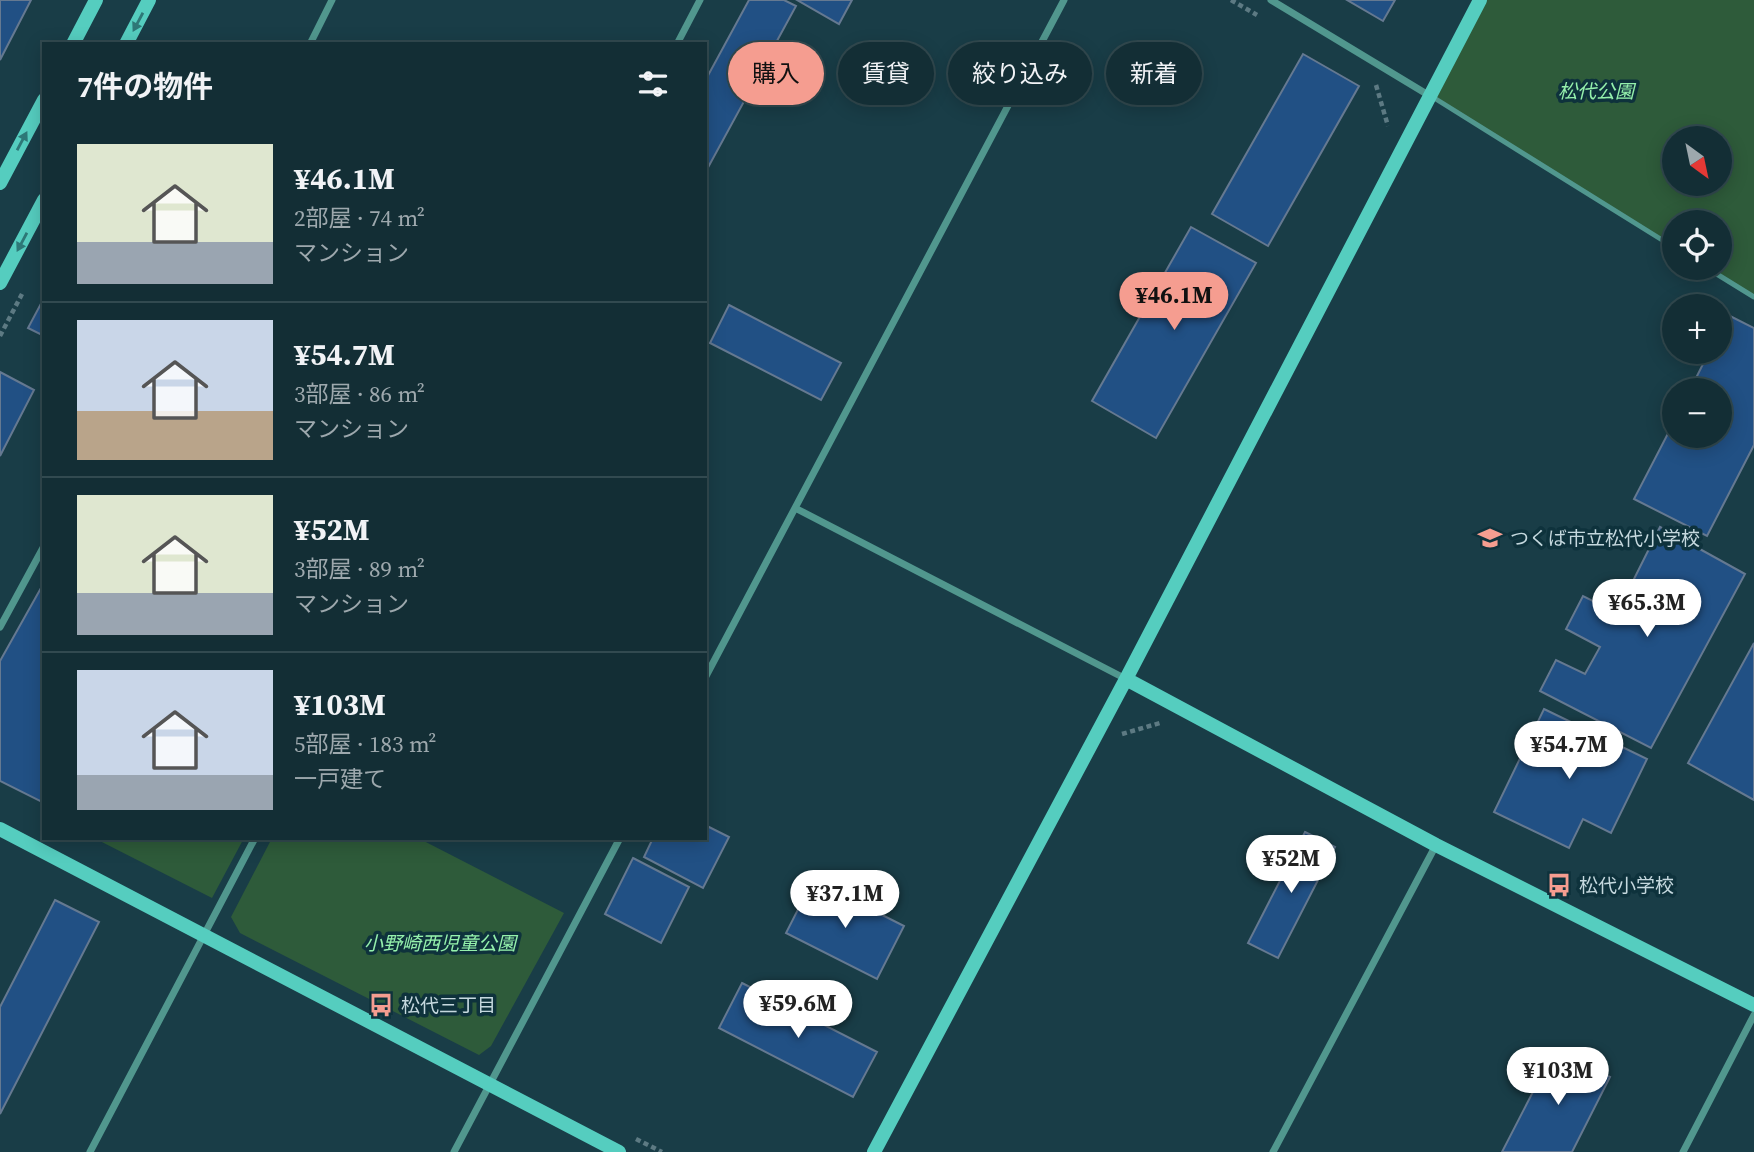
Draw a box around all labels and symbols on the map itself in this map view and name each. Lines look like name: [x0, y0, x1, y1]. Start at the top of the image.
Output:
one-way arrow: [132, 12, 144, 32]
park label: 松代公園: [1558, 78, 1637, 104]
north arrow: [1662, 126, 1732, 196]
one-way arrow: [16, 132, 28, 151]
one-way arrow: [16, 232, 28, 252]
pin: ¥46.1M: [1117, 272, 1231, 332]
school or university icon: つくば市立松代小学校: [1476, 524, 1504, 552]
place label: つくば市立松代小学校: [1510, 525, 1700, 551]
pin: ¥65.3M: [1590, 580, 1704, 639]
pin: ¥54.7M: [1512, 722, 1626, 781]
pin: ¥52M: [1250, 836, 1332, 895]
pin: ¥37.1M: [788, 870, 902, 930]
bus stop icon: 松代小学校: [1545, 871, 1573, 899]
place label: 松代小学校: [1579, 872, 1674, 898]
park label: 小野崎西児童公園: [364, 930, 519, 956]
pin: ¥59.6M: [741, 981, 855, 1040]
bus stop icon: 松代三丁目: [367, 991, 395, 1019]
place label: 松代三丁目: [401, 992, 496, 1018]
pin: ¥103M: [1509, 1048, 1607, 1107]

